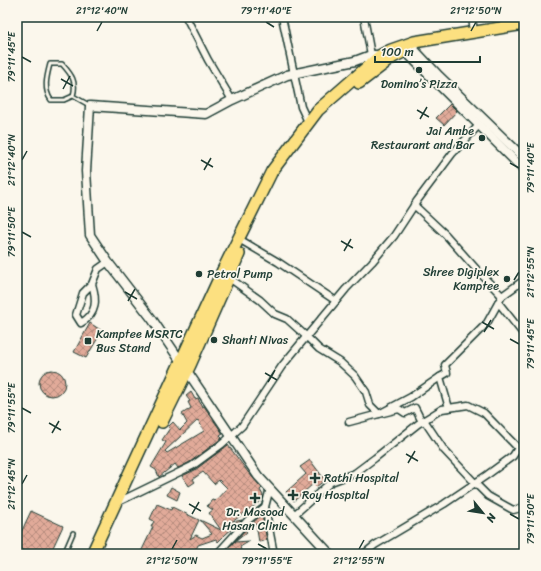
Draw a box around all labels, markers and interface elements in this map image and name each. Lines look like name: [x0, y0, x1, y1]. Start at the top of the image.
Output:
text: 21°12'40"N: [76, 2, 128, 20]
text: 79°11'40"E: [241, 2, 293, 20]
text: 21°12'50"N: [450, 2, 502, 20]
text: 79°11'45"E: [3, 30, 21, 82]
scale bar: [375, 38, 480, 64]
text: 100 m: [381, 41, 414, 63]
marker: Domino’s Pizza: [414, 65, 424, 75]
place label: Domino’s Pizza: [381, 73, 458, 95]
place label: Jai Ambe Restaurant and Bar: [371, 120, 475, 156]
marker: Jai Ambe Restaurant and Bar: [477, 133, 487, 143]
text: 21°12'40"N: [3, 134, 21, 186]
text: 79°11'40"E: [522, 141, 540, 193]
text: 79°11'50"E: [3, 205, 21, 257]
text: 21°12'55"N: [522, 246, 540, 298]
place label: Shree Digiplex Kamptee: [423, 261, 500, 297]
place label: Petrol Pump: [207, 263, 273, 285]
marker: Petrol Pump: [194, 269, 204, 279]
marker: Shree Digiplex Kamptee: [502, 274, 512, 284]
text: 79°11'45"E: [522, 317, 540, 369]
place label: Kamptee MSRTC Bus Stand: [96, 323, 183, 359]
place label: Shanti Nivas: [222, 329, 289, 351]
marker: Shanti Nivas: [209, 335, 219, 345]
marker: Kamptee MSRTC Bus Stand: [83, 336, 93, 346]
text: 79°11'55"E: [3, 381, 21, 433]
text: 21°12'45"N: [3, 458, 21, 510]
place label: Rathi Hospital: [324, 467, 400, 489]
marker: Rathi Hospital: [309, 472, 321, 484]
place label: Roy Hospital: [302, 484, 370, 506]
marker: Roy Hospital: [287, 489, 299, 501]
marker: Dr. Masood Hasan Clinic: [249, 492, 261, 504]
text: 79°11'50"E: [522, 492, 540, 544]
north arrow: [463, 493, 503, 533]
place label: Dr. Masood Hasan Clinic: [222, 501, 288, 537]
text: N: [481, 509, 502, 526]
text: 21°12'50"N: [146, 552, 198, 570]
text: 79°11'55"E: [242, 552, 294, 570]
text: 21°12'55"N: [333, 552, 385, 570]

